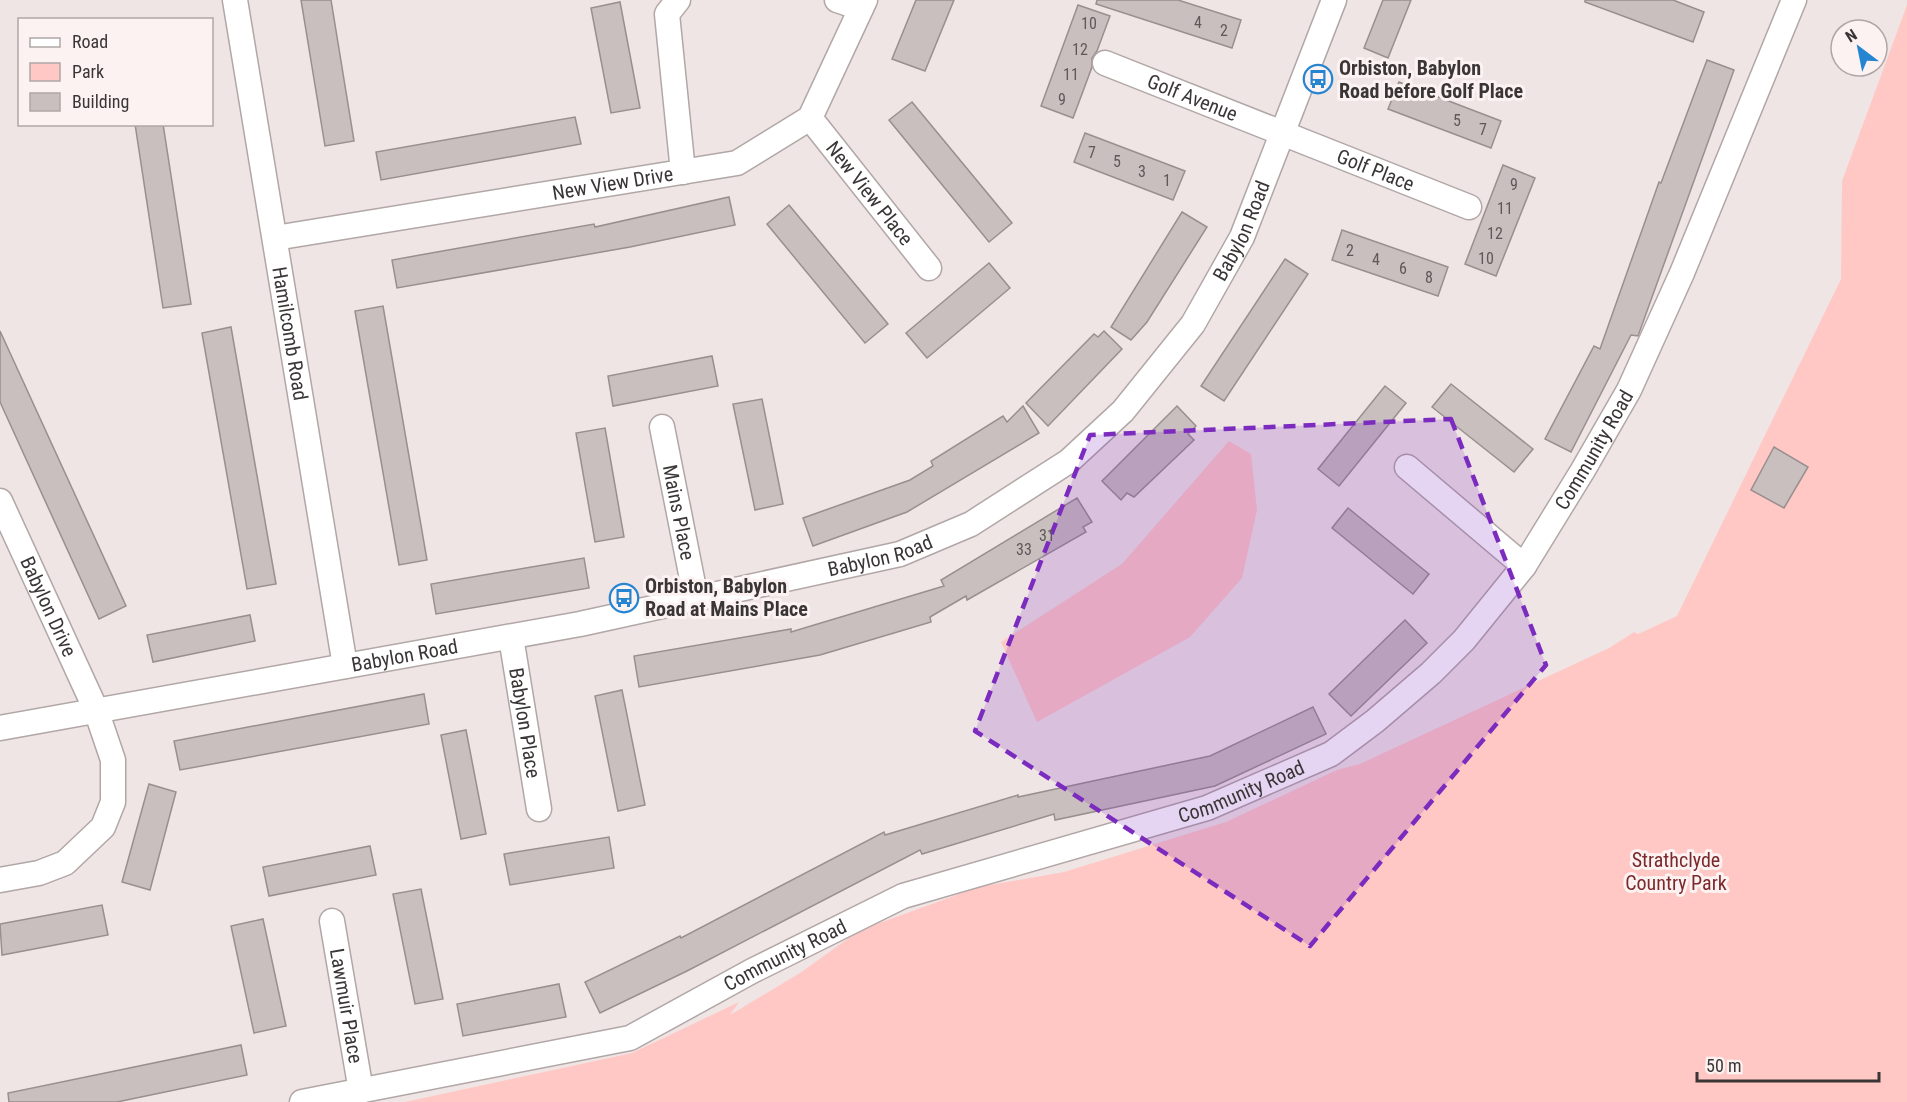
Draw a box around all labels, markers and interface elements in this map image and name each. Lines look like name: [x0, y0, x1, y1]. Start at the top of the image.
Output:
house number: 4: [1194, 13, 1202, 32]
house number: 10: [1081, 14, 1097, 33]
legend: [18, 18, 213, 126]
north arrow: [1829, 18, 1889, 78]
house number: 2: [1220, 21, 1228, 40]
text: N: [1842, 25, 1861, 46]
text: Road: [72, 31, 108, 52]
house number: 12: [1072, 40, 1088, 59]
place label: Orbiston, Babylon Road before Golf Place: [1339, 56, 1523, 103]
text: Park: [72, 61, 104, 82]
bus stop icon: Orbiston, Babylon Road before Golf Place: [1302, 63, 1334, 95]
house number: 11: [1063, 65, 1079, 84]
street label: Golf Avenue: [1144, 69, 1241, 126]
house number: 9: [1058, 90, 1066, 109]
text: Building: [72, 91, 129, 112]
house number: 5: [1453, 111, 1461, 130]
house number: 7: [1479, 120, 1487, 139]
street label: New View Place: [821, 136, 918, 250]
house number: 7: [1088, 143, 1096, 162]
street label: Golf Place: [1333, 144, 1418, 196]
house number: 5: [1113, 152, 1121, 171]
street label: New View Drive: [550, 162, 675, 205]
house number: 3: [1138, 162, 1146, 181]
house number: 1: [1163, 171, 1171, 190]
house number: 9: [1510, 175, 1518, 194]
street label: Babylon Road: [1208, 177, 1275, 285]
house number: 11: [1497, 199, 1513, 218]
house number: 12: [1487, 224, 1503, 243]
house number: 2: [1346, 241, 1354, 260]
house number: 10: [1478, 249, 1494, 268]
house number: 4: [1372, 250, 1380, 269]
house number: 6: [1399, 259, 1407, 278]
street label: Hamilcomb Road: [267, 265, 313, 402]
house number: 8: [1425, 268, 1433, 287]
street label: Community Road: [1550, 386, 1638, 514]
street label: Mains Place: [658, 463, 700, 562]
house number: 31: [1039, 526, 1055, 545]
street label: Babylon Road: [825, 530, 936, 581]
house number: 33: [1016, 540, 1032, 559]
street label: Babylon Drive: [15, 553, 82, 660]
place label: Orbiston, Babylon Road at Mains Place: [645, 574, 808, 621]
bus stop icon: Orbiston, Babylon Road at Mains Place: [608, 582, 640, 614]
street label: Babylon Road: [349, 634, 460, 677]
street label: Babylon Place: [504, 666, 546, 780]
street label: Community Road: [1175, 755, 1308, 828]
park label: Strathclyde Country Park: [1625, 848, 1727, 895]
street label: Community Road: [719, 914, 850, 996]
street label: Lawmuir Place: [325, 947, 368, 1065]
scale bar: [1697, 1045, 1878, 1083]
text: 50 m: [1706, 1055, 1741, 1076]

